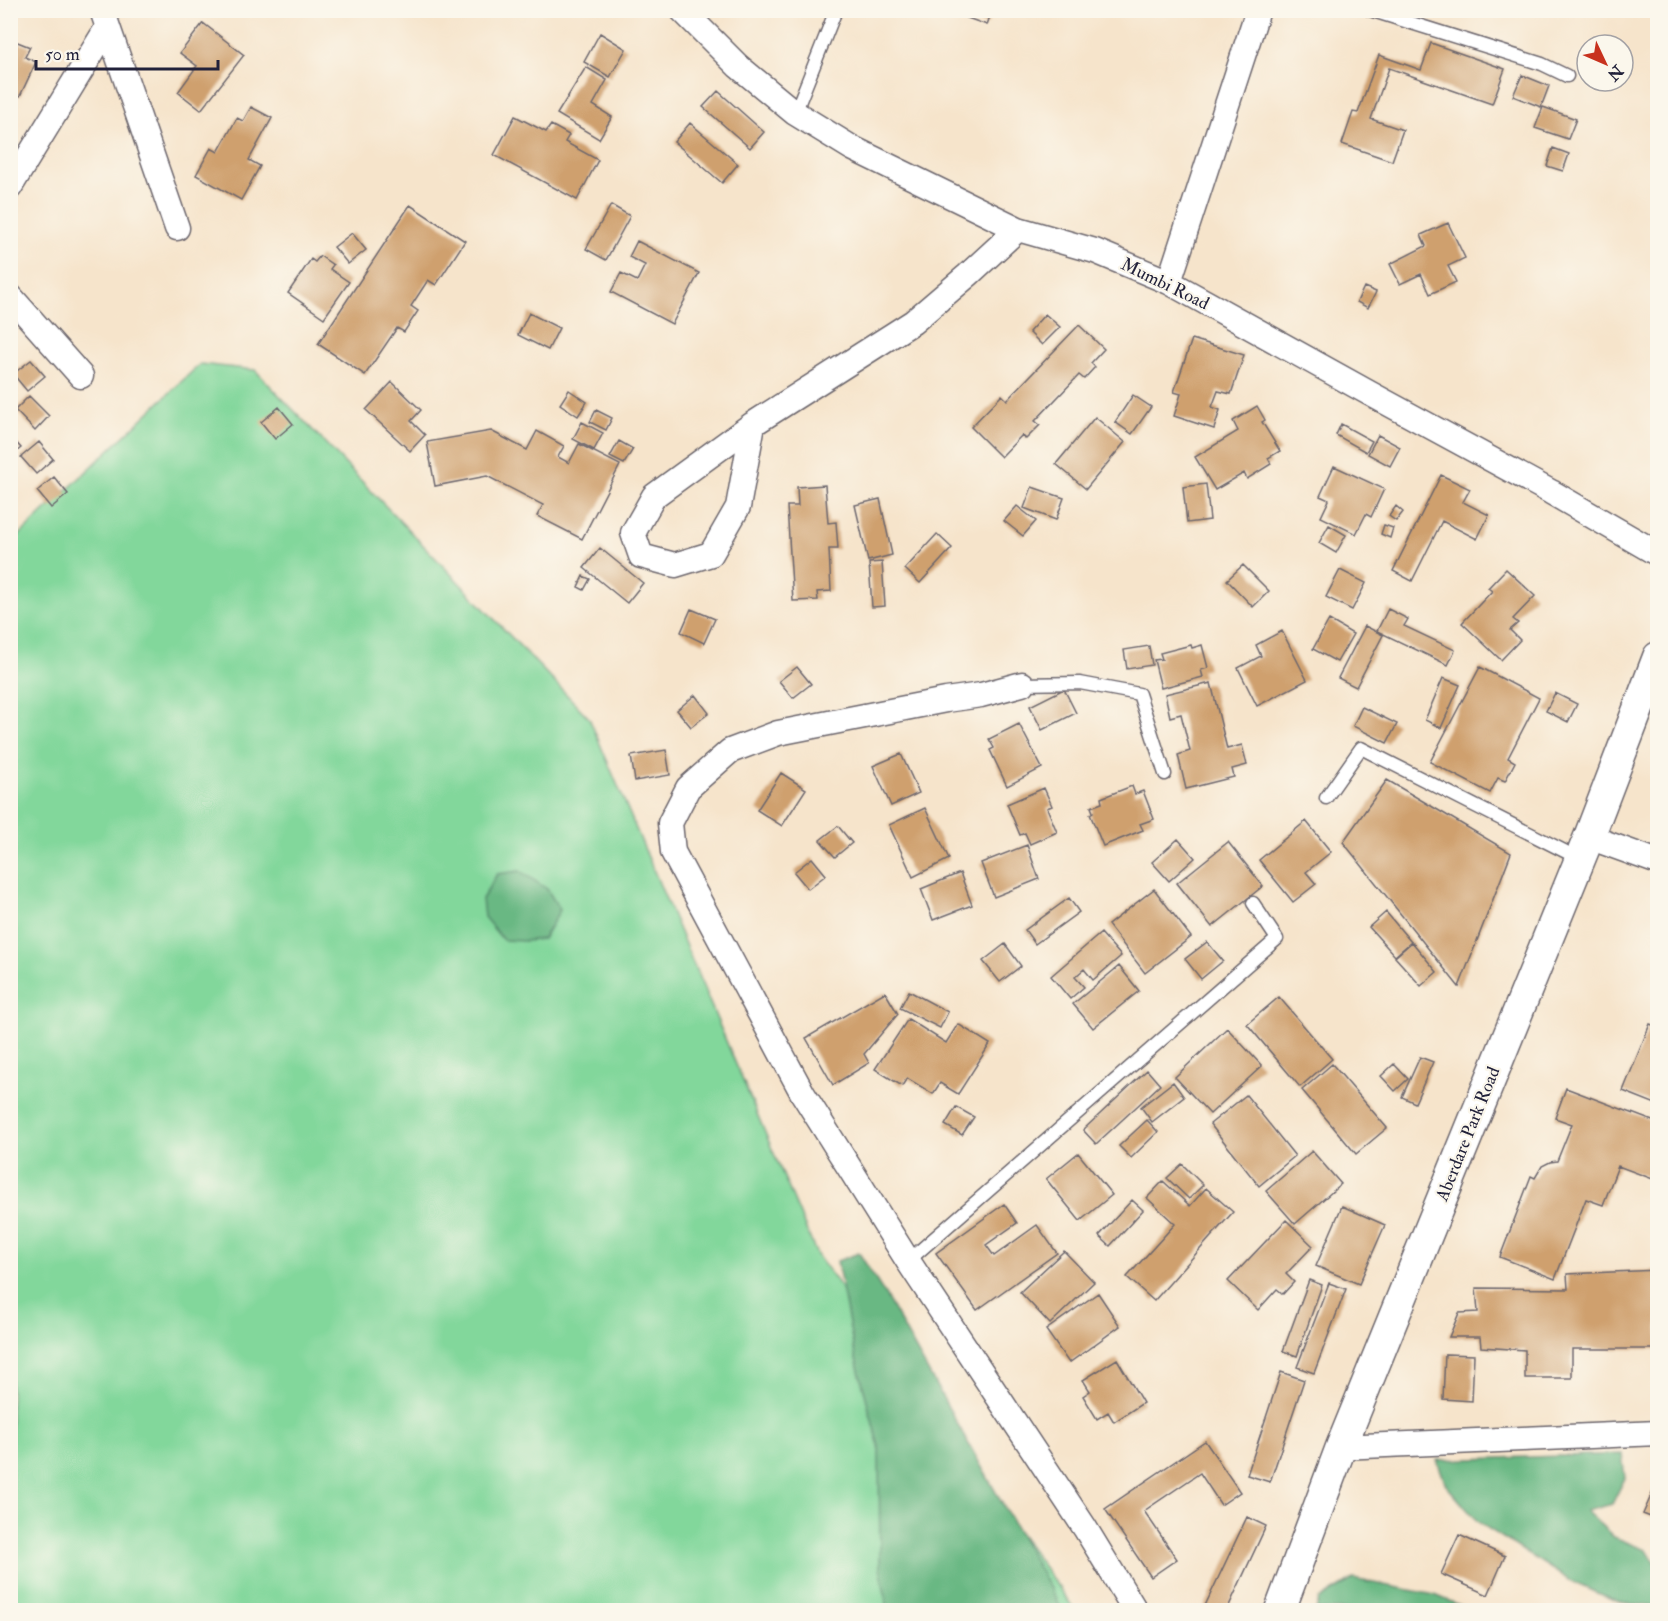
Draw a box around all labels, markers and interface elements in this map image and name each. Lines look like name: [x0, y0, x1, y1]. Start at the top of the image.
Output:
scale bar: [36, 33, 218, 71]
north arrow: [1575, 33, 1635, 93]
text: 50 m: [45, 43, 80, 66]
text: N: [1602, 60, 1628, 85]
street label: Mumbi Road: [1117, 253, 1213, 315]
street label: Aberdare Park Road: [1430, 1063, 1505, 1205]

